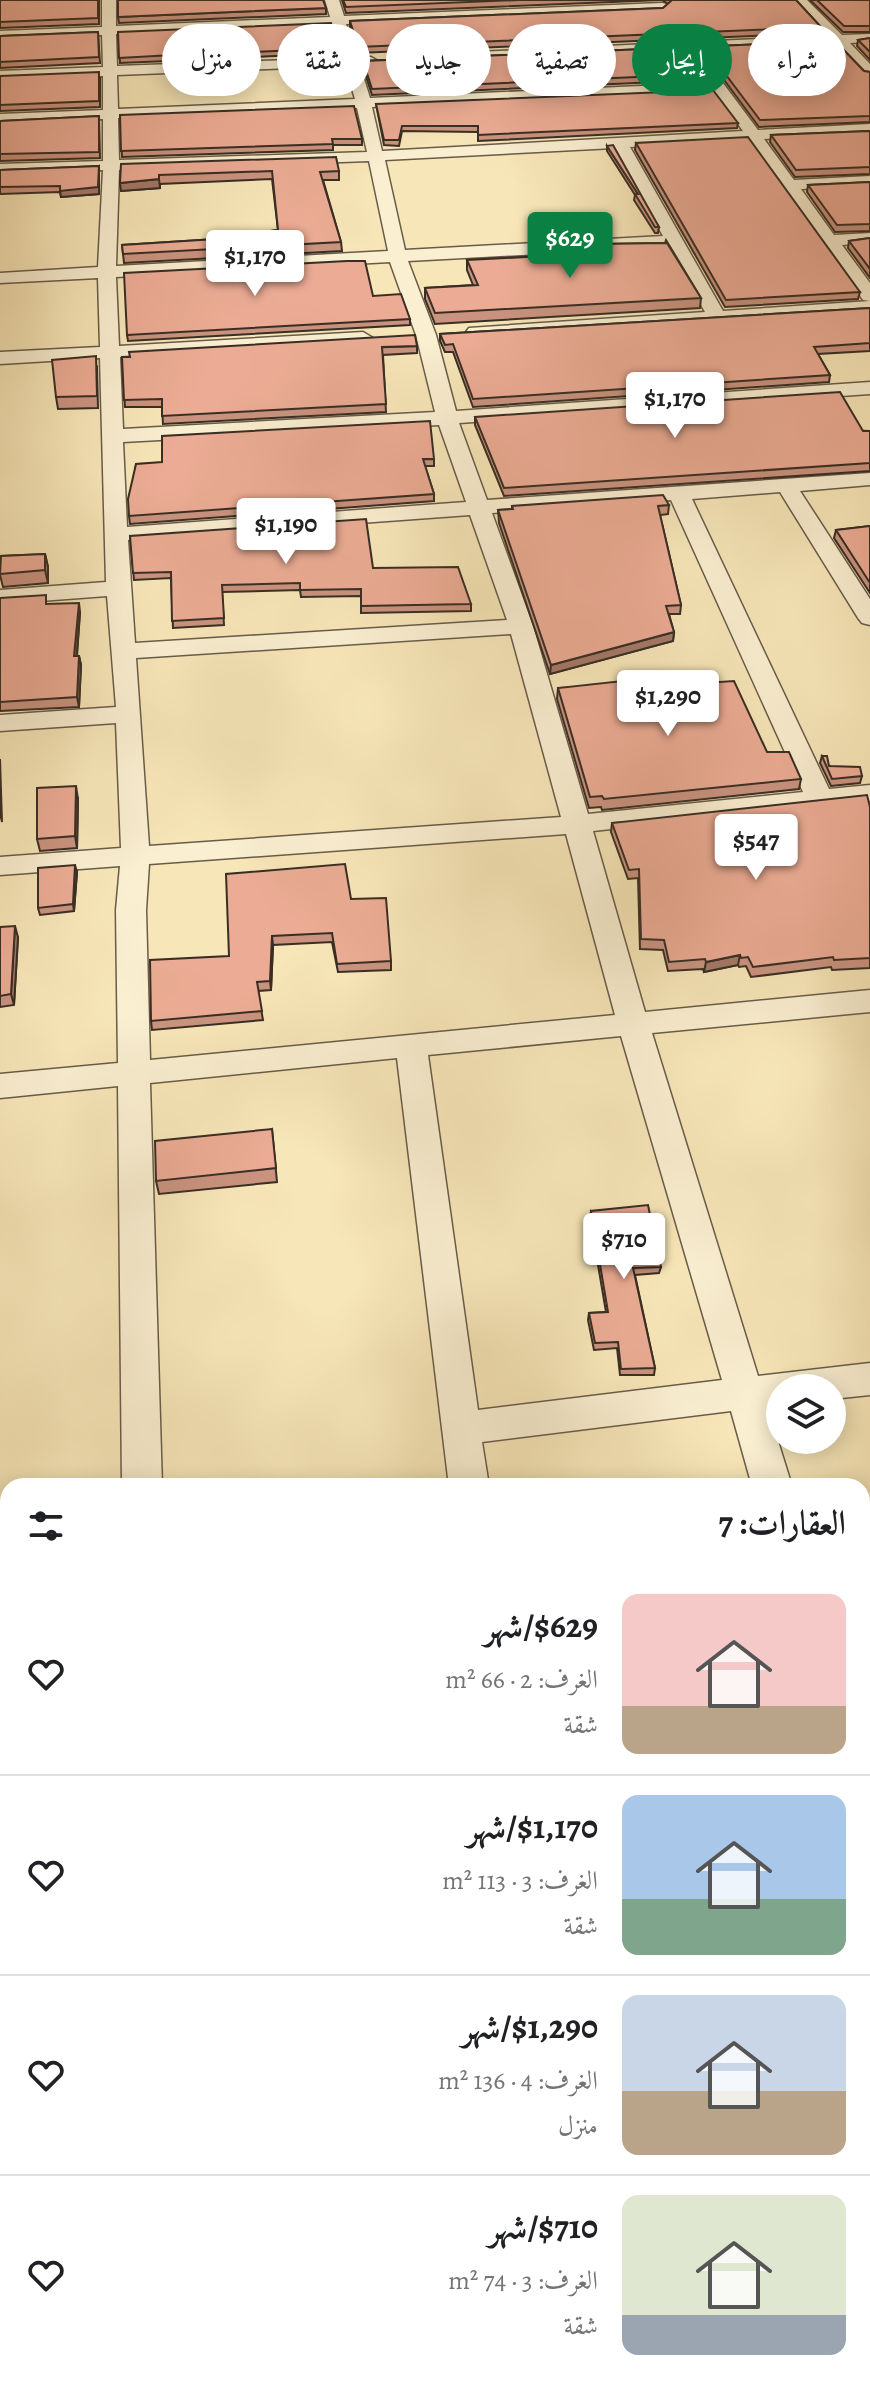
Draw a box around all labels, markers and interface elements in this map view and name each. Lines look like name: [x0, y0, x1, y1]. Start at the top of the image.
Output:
chip: منزل: [162, 24, 261, 96]
chip: شقة: [277, 24, 370, 96]
chip: جديد: [386, 24, 491, 96]
chip: تصفية: [507, 24, 616, 96]
chip: إيجار: [632, 24, 732, 96]
chip: شراء: [748, 24, 846, 96]
pin: $629: [523, 212, 617, 280]
text: $629: [546, 220, 594, 255]
pin: $1,170: [190, 230, 320, 298]
text: $1,170: [224, 238, 286, 273]
pin: $1,170: [610, 372, 740, 440]
text: $1,170: [644, 380, 706, 415]
pin: $1,190: [221, 498, 351, 566]
text: $1,190: [255, 506, 317, 541]
pin: $1,290: [603, 670, 733, 738]
text: $1,290: [635, 678, 701, 713]
pin: $547: [709, 814, 803, 882]
text: $547: [733, 822, 779, 857]
pin: $710: [577, 1213, 671, 1281]
text: $710: [601, 1221, 647, 1256]
map controls: [766, 1374, 846, 1454]
button: layers: [766, 1374, 846, 1454]
text: العقارات: 7: [719, 1499, 846, 1546]
icon: filters: [24, 1504, 68, 1548]
text: $629/شهر: [484, 1602, 598, 1649]
icon: home: [686, 1626, 782, 1722]
icon: heart: [24, 1652, 68, 1696]
text: الغرف: 2 · 66 m²: [445, 1662, 598, 1697]
text: شقة: [564, 1707, 598, 1742]
text: $1,170/شهر: [467, 1803, 598, 1850]
icon: home: [686, 1827, 782, 1923]
icon: heart: [24, 1853, 68, 1897]
text: الغرف: 3 · 113 m²: [442, 1863, 598, 1898]
text: شقة: [564, 1908, 598, 1943]
text: $1,290/شهر: [461, 2003, 598, 2050]
icon: home: [686, 2027, 782, 2123]
icon: heart: [24, 2053, 68, 2097]
text: الغرف: 4 · 136 m²: [438, 2063, 598, 2098]
text: منزل: [558, 2108, 598, 2143]
text: $710/شهر: [488, 2203, 598, 2250]
icon: home: [686, 2227, 782, 2323]
icon: heart: [24, 2253, 68, 2297]
text: الغرف: 3 · 74 m²: [448, 2263, 598, 2298]
text: شقة: [564, 2308, 598, 2343]

